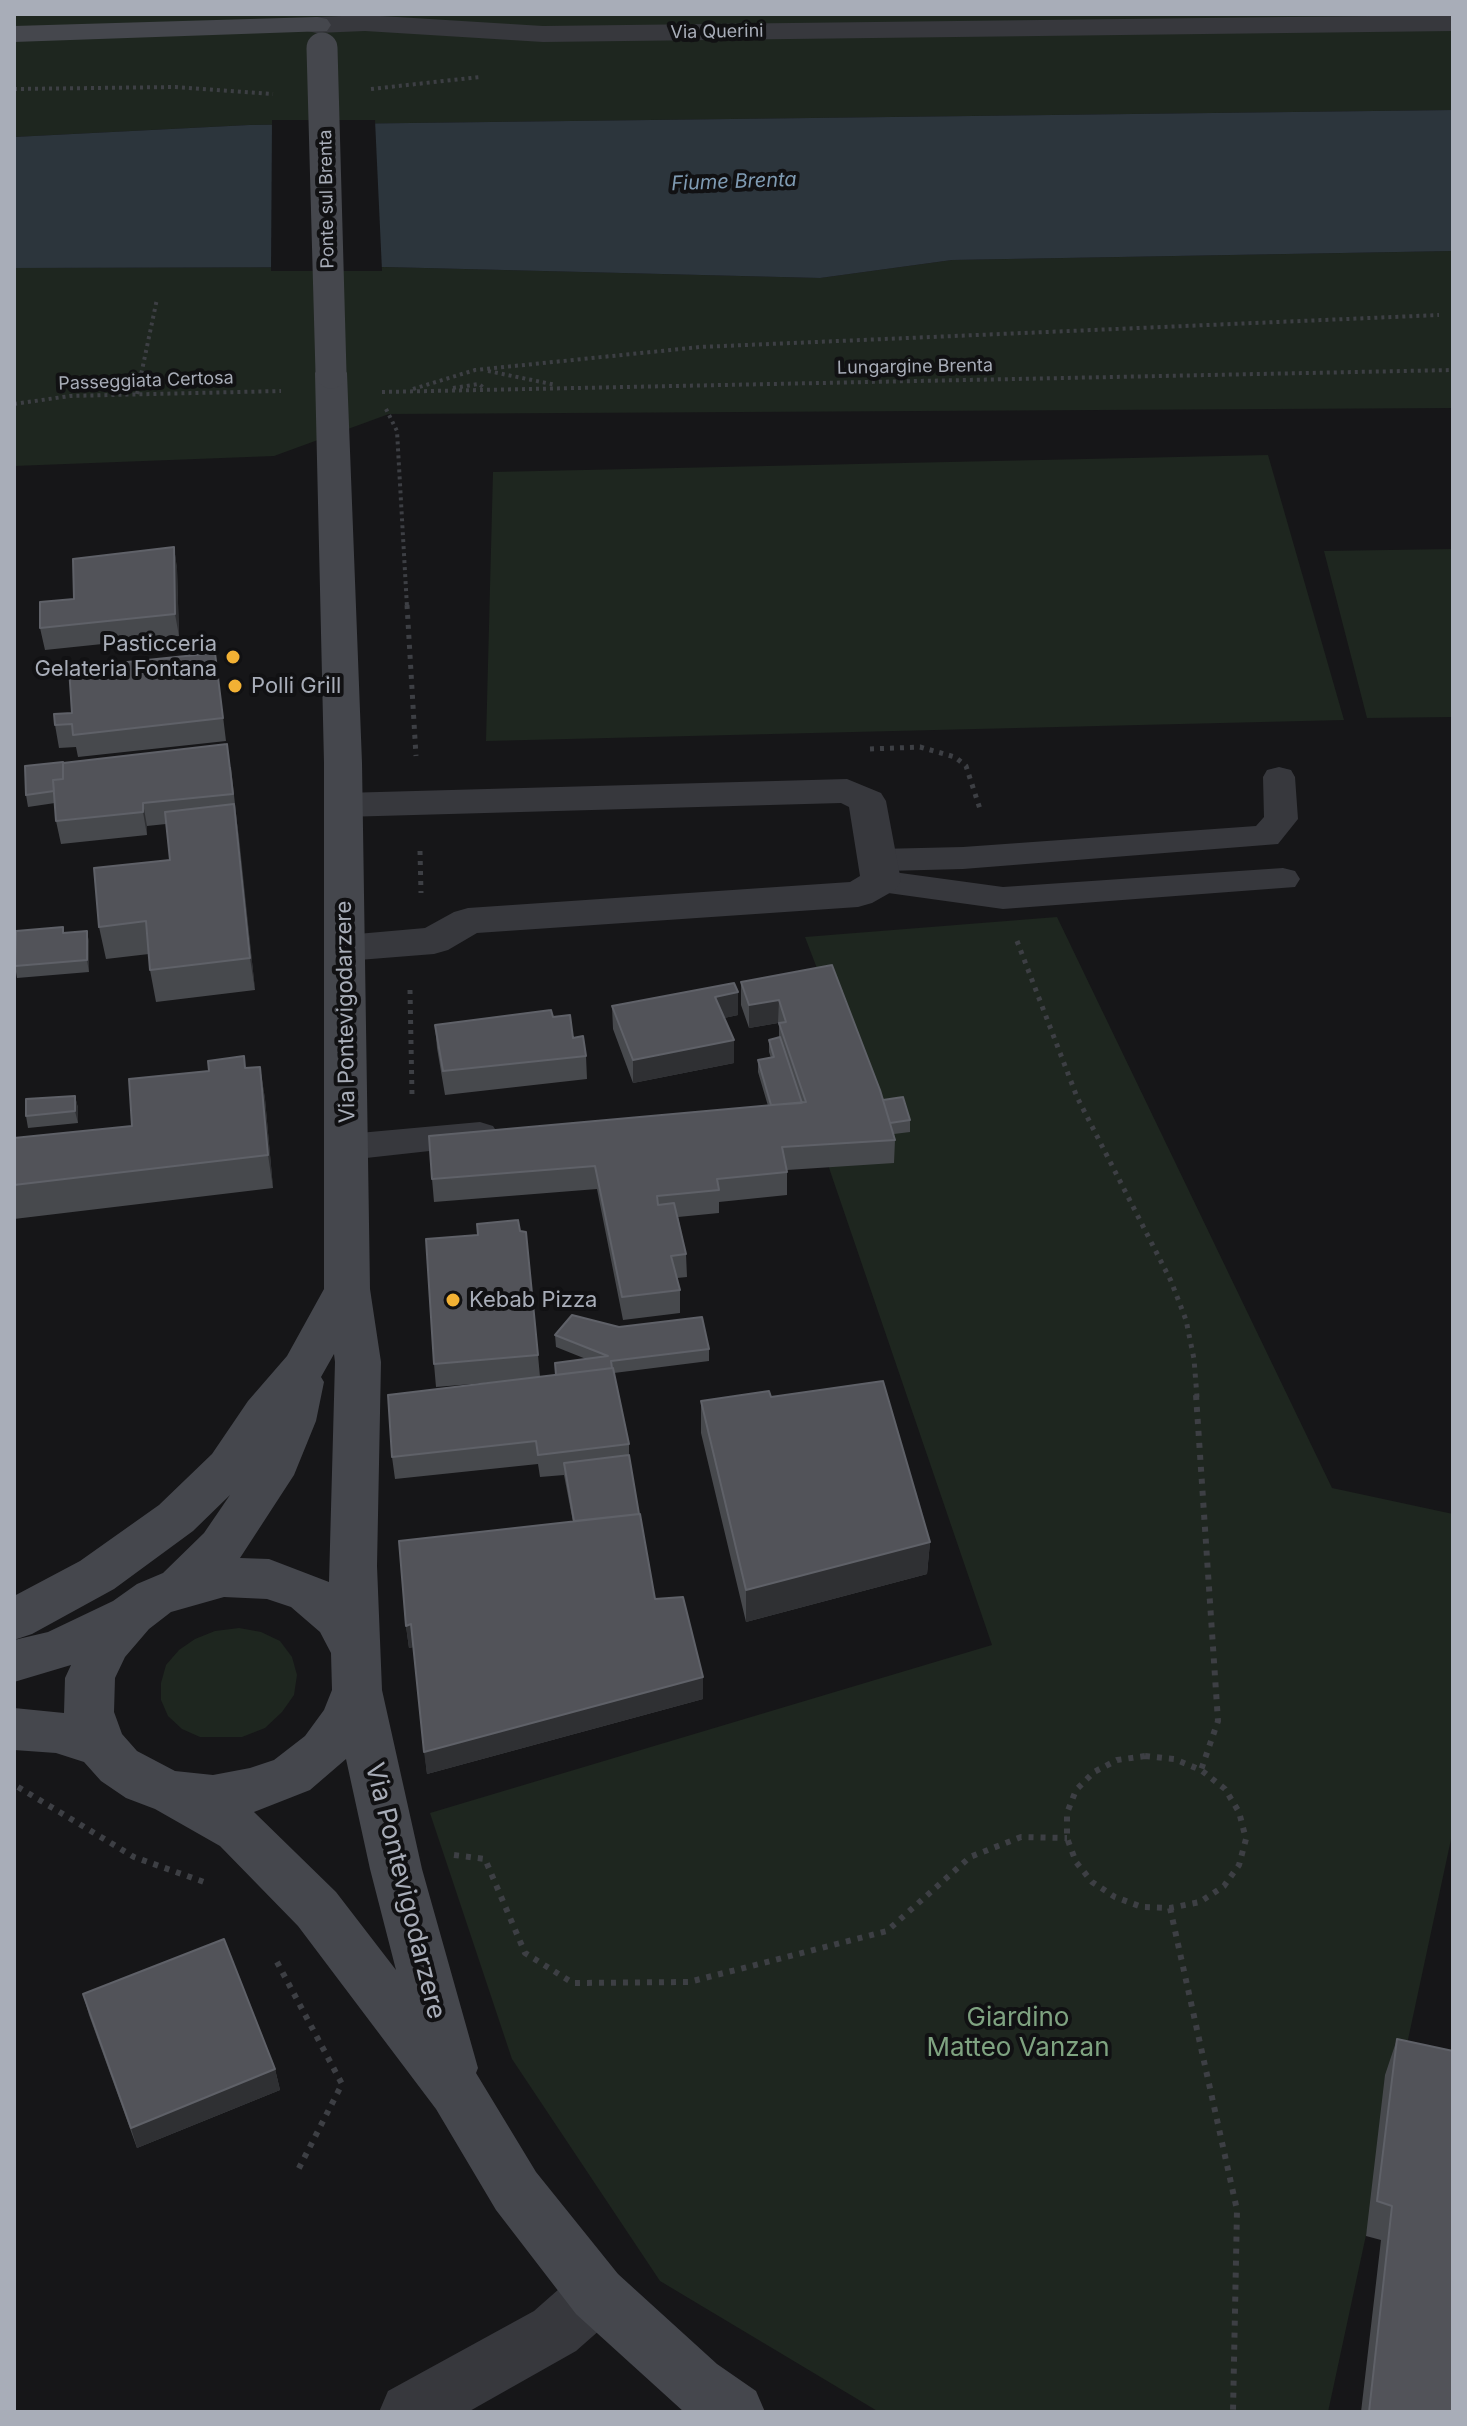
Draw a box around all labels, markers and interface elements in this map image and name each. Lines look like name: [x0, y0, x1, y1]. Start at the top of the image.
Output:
street label: Via Querini: [670, 20, 764, 44]
street label: Ponte sul Brenta: [315, 129, 339, 269]
water label: Fiume Brenta: [671, 168, 797, 196]
street label: Lungargine Brenta: [837, 355, 993, 379]
street label: Passeggiata Certosa: [58, 367, 234, 395]
place label: Pasticceria Gelateria Fontana: [34, 631, 217, 682]
marker: Pasticceria Gelateria Fontana: [224, 648, 242, 666]
place label: Polli Grill: [251, 673, 341, 699]
marker: Polli Grill: [226, 677, 244, 695]
street label: Via Pontevigodarzere: [331, 901, 361, 1123]
place label: Kebab Pizza: [469, 1287, 597, 1313]
marker: Kebab Pizza: [444, 1291, 462, 1309]
street label: Via Pontevigodarzere: [358, 1760, 452, 2022]
park label: Giardino Matteo Vanzan: [926, 2002, 1110, 2064]

